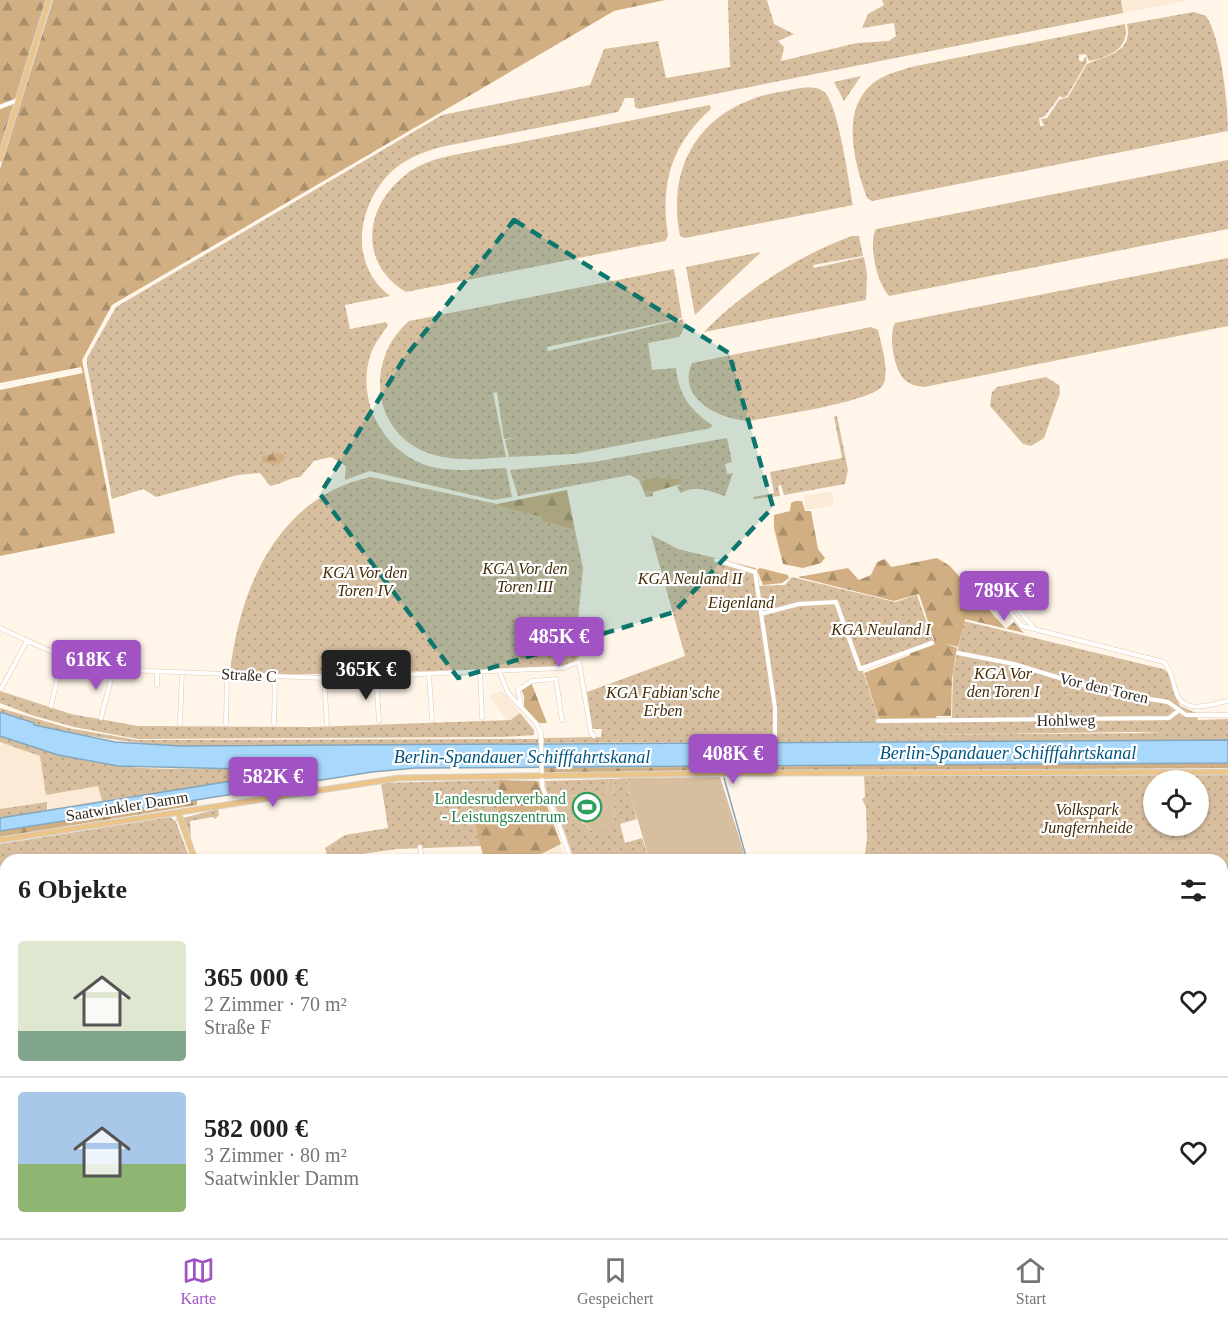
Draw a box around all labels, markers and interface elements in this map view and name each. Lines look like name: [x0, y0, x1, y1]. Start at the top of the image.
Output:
park label: KGA Vor den Toren III: [481, 560, 568, 595]
park label: KGA Vor den Toren IV: [321, 564, 408, 599]
park label: KGA Neuland II: [637, 570, 743, 587]
pin: 789K €: [955, 571, 1053, 622]
text: 789K €: [974, 579, 1034, 601]
park label: Eigenland: [707, 594, 775, 612]
pin: 485K €: [510, 617, 608, 668]
park label: KGA Neuland I: [830, 621, 931, 638]
text: 485K €: [529, 625, 589, 647]
pin: 618K €: [47, 640, 145, 691]
text: 618K €: [66, 648, 126, 670]
pin: 365K €: [317, 650, 415, 701]
text: 365K €: [336, 658, 396, 680]
street label: Straße C: [221, 665, 277, 685]
park label: KGA Vor den Toren I: [967, 665, 1040, 700]
street label: Vor den Toren: [1058, 670, 1150, 706]
park label: KGA Fabian'sche Erben: [605, 684, 720, 719]
street label: Hohlweg: [1037, 711, 1095, 730]
pin: 408K €: [684, 734, 782, 785]
text: 408K €: [703, 742, 763, 764]
water label: Berlin-Spandauer Schifffahrtskanal: [880, 743, 1136, 763]
water label: Berlin-Spandauer Schifffahrtskanal: [394, 747, 650, 767]
pin: 582K €: [224, 757, 322, 808]
text: 582K €: [243, 765, 303, 787]
map controls: [1143, 770, 1209, 836]
button: locate: [1143, 770, 1209, 836]
street label: Saatwinkler Damm: [64, 788, 190, 824]
place label: Landesruderverband - Leistungszentrum: [435, 790, 567, 826]
sports icon: Landesruderverband - Leistungszentrum: [571, 791, 603, 823]
park label: Volkspark Jungfernheide: [1041, 801, 1133, 837]
icon: filters: [1177, 874, 1210, 907]
text: 6 Objekte: [18, 875, 127, 904]
text: 365 000 €: [204, 963, 308, 992]
icon: home: [66, 965, 138, 1037]
icon: heart: [1177, 985, 1210, 1018]
text: 2 Zimmer · 70 m²: [204, 993, 347, 1015]
text: Straße F: [204, 1016, 271, 1038]
text: 582 000 €: [204, 1114, 308, 1143]
icon: home: [66, 1116, 138, 1188]
icon: heart: [1177, 1136, 1210, 1169]
text: 3 Zimmer · 80 m²: [204, 1144, 347, 1166]
text: Saatwinkler Damm: [204, 1167, 359, 1189]
tab: Karte: [181, 1254, 216, 1308]
tab: Gespeichert: [577, 1254, 653, 1308]
tab: Start: [1014, 1254, 1047, 1308]

